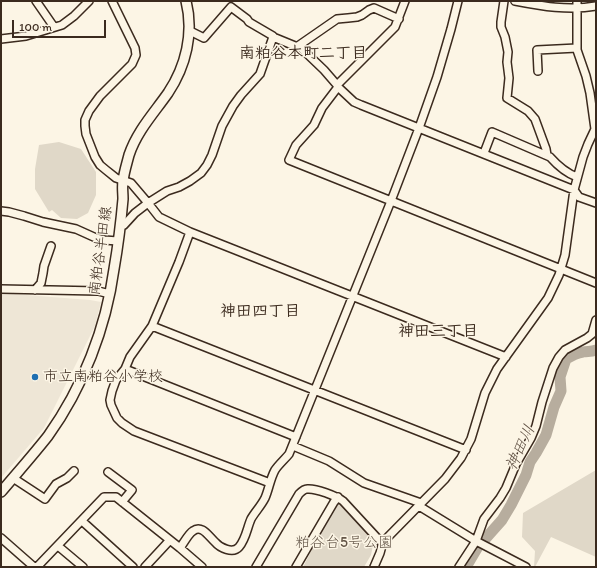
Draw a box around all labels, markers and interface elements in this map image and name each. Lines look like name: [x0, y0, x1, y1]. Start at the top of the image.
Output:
scale bar: [14, 12, 108, 38]
text: 100 m: [19, 20, 52, 34]
district label: 南粕谷本町二丁目: [239, 44, 367, 64]
street label: 南粕谷半田線: [86, 205, 116, 297]
district label: 神田四丁目: [220, 302, 300, 322]
district label: 神田三丁目: [398, 322, 478, 342]
place label: 市立南粕谷小学校: [43, 368, 163, 386]
marker: 市立南粕谷小学校: [30, 372, 40, 382]
water label: 神田川: [502, 422, 540, 474]
park label: 粕谷台5号公園: [295, 534, 393, 552]

